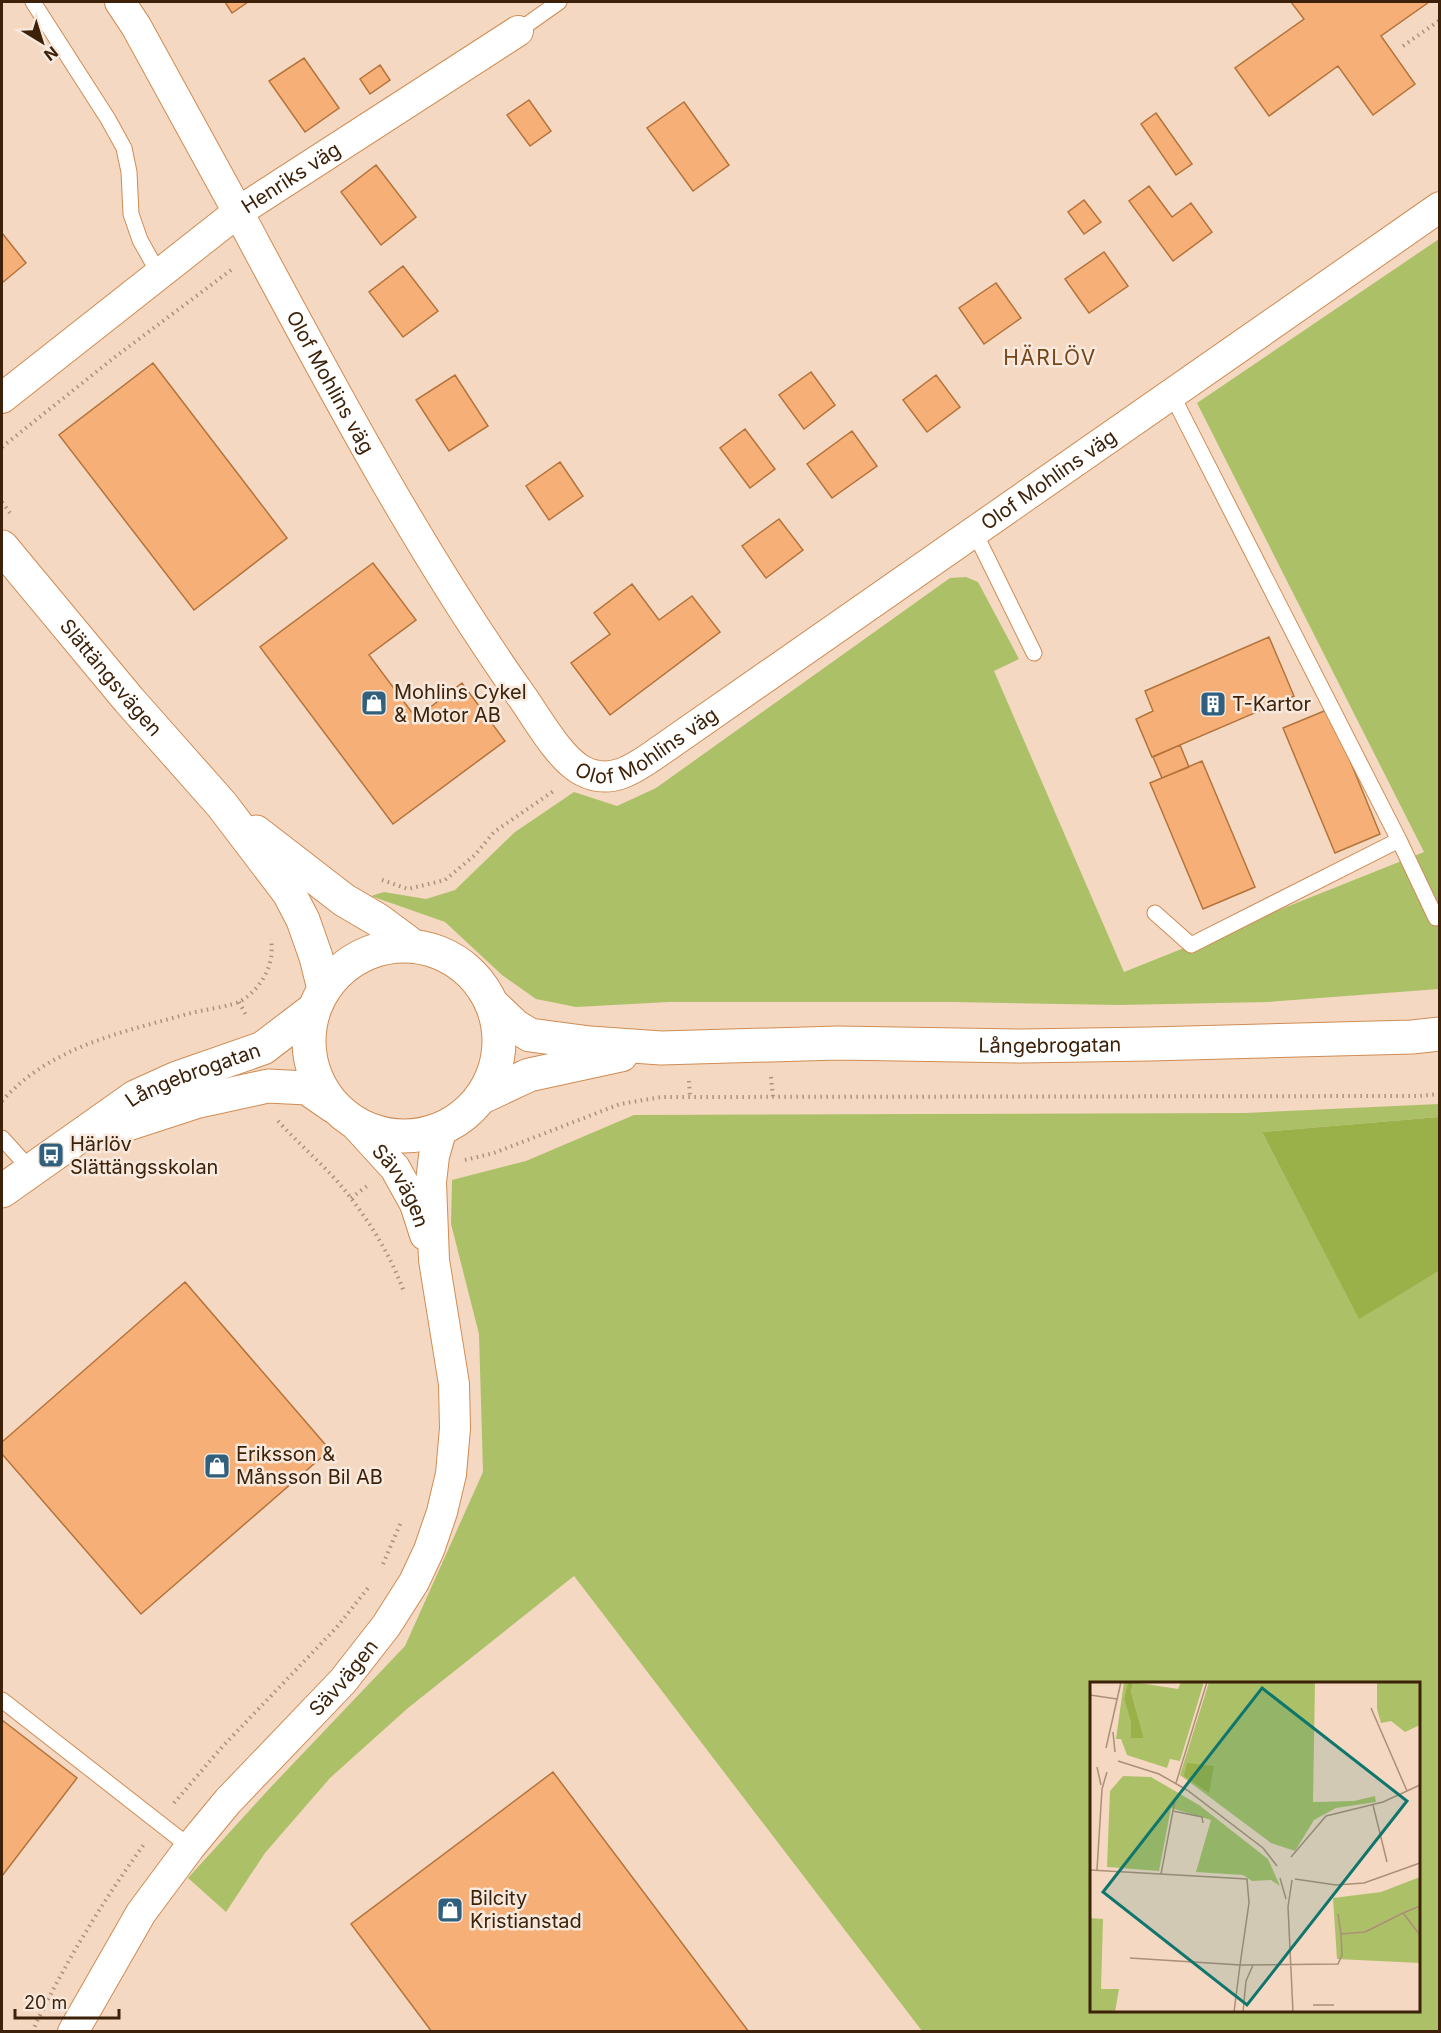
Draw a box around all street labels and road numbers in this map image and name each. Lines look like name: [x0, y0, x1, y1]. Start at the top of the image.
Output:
street label: Henriks väg: [237, 137, 345, 219]
street label: Olof Mohlins väg: [281, 307, 379, 458]
street label: Olof Mohlins väg: [976, 424, 1121, 535]
street label: Slättängsvägen: [55, 614, 167, 741]
street label: Olof Mohlins väg: [571, 702, 722, 789]
street label: Långebrogatan: [978, 1032, 1122, 1058]
street label: Långebrogatan: [120, 1038, 264, 1112]
street label: Sävvägen: [367, 1139, 434, 1230]
street label: Sävvägen: [304, 1635, 383, 1721]

